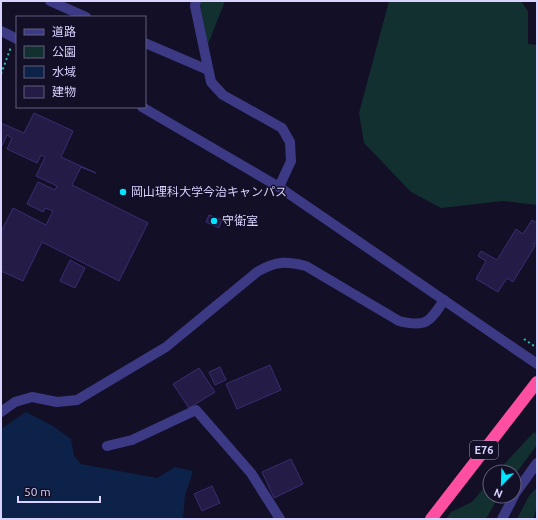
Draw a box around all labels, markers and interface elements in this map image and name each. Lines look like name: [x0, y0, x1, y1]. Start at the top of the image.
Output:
legend: [16, 16, 146, 108]
text: 道路: [52, 25, 76, 38]
text: 公園: [52, 45, 76, 58]
text: 水域: [52, 65, 76, 78]
text: 建物: [52, 85, 76, 98]
place label: 岡山理科大学今治キャンパス: [131, 185, 287, 198]
marker: 岡山理科大学今治キャンパス: [118, 187, 128, 197]
place label: 守衛室: [222, 214, 258, 227]
marker: 守衛室: [209, 216, 219, 226]
road number: E76: [470, 441, 498, 459]
north arrow: [482, 464, 522, 504]
scale bar: [18, 478, 100, 504]
text: 50 m: [24, 485, 51, 498]
text: N: [492, 486, 504, 500]

